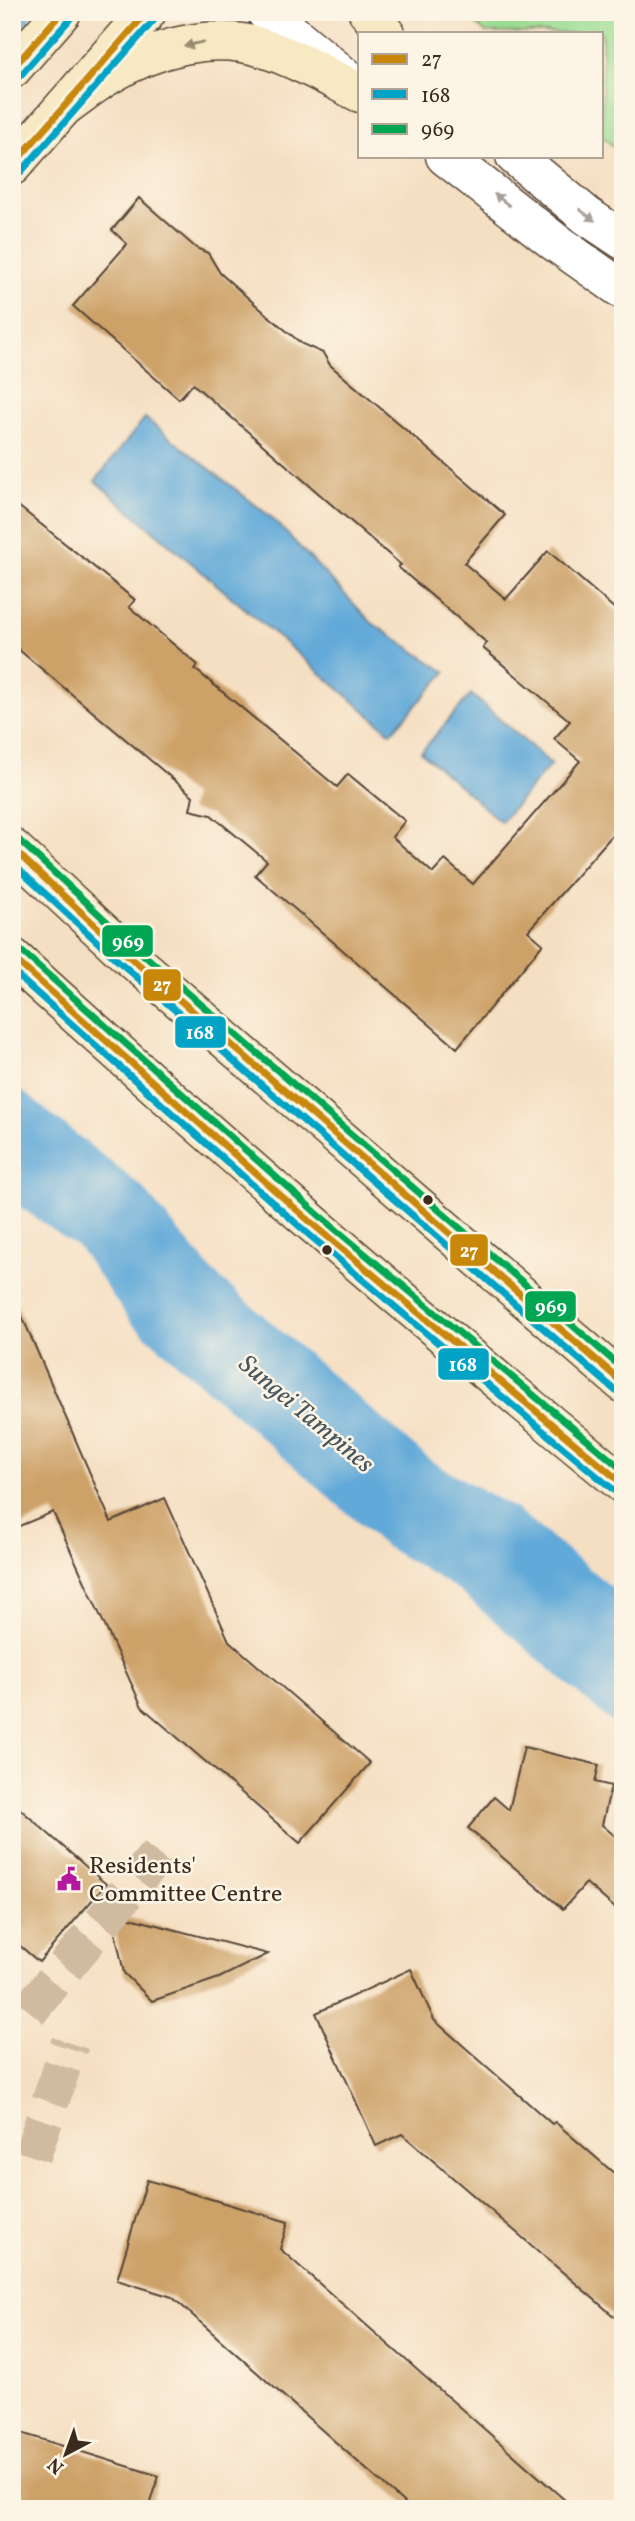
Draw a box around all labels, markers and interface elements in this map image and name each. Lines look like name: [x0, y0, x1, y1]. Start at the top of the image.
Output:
legend: [358, 32, 604, 158]
one-way arrow: [183, 38, 205, 49]
text: 27: [421, 46, 442, 75]
text: 168: [421, 82, 450, 111]
text: 969: [421, 116, 454, 145]
one-way arrow: [493, 192, 511, 207]
one-way arrow: [577, 208, 596, 222]
line badge: 969: [101, 924, 154, 958]
text: 969: [112, 930, 144, 956]
line badge: 27: [142, 968, 182, 1002]
text: 27: [153, 973, 171, 999]
line badge: 168: [174, 1015, 227, 1049]
text: 168: [186, 1021, 214, 1047]
unlabelled marker: [421, 1193, 435, 1207]
line badge: 27: [449, 1233, 489, 1267]
text: 27: [460, 1239, 478, 1265]
unlabelled marker: [320, 1243, 334, 1257]
line badge: 969: [524, 1290, 577, 1323]
text: 969: [535, 1295, 567, 1321]
water label: Sungei Tampines: [230, 1347, 382, 1482]
line badge: 168: [437, 1347, 490, 1381]
text: 168: [449, 1353, 477, 1379]
place label: Residents' Committee Centre: [89, 1850, 282, 1912]
public building icon: Residents' Committee Centre: [55, 1865, 83, 1893]
north arrow: [32, 2420, 102, 2490]
text: N: [42, 2451, 70, 2480]

